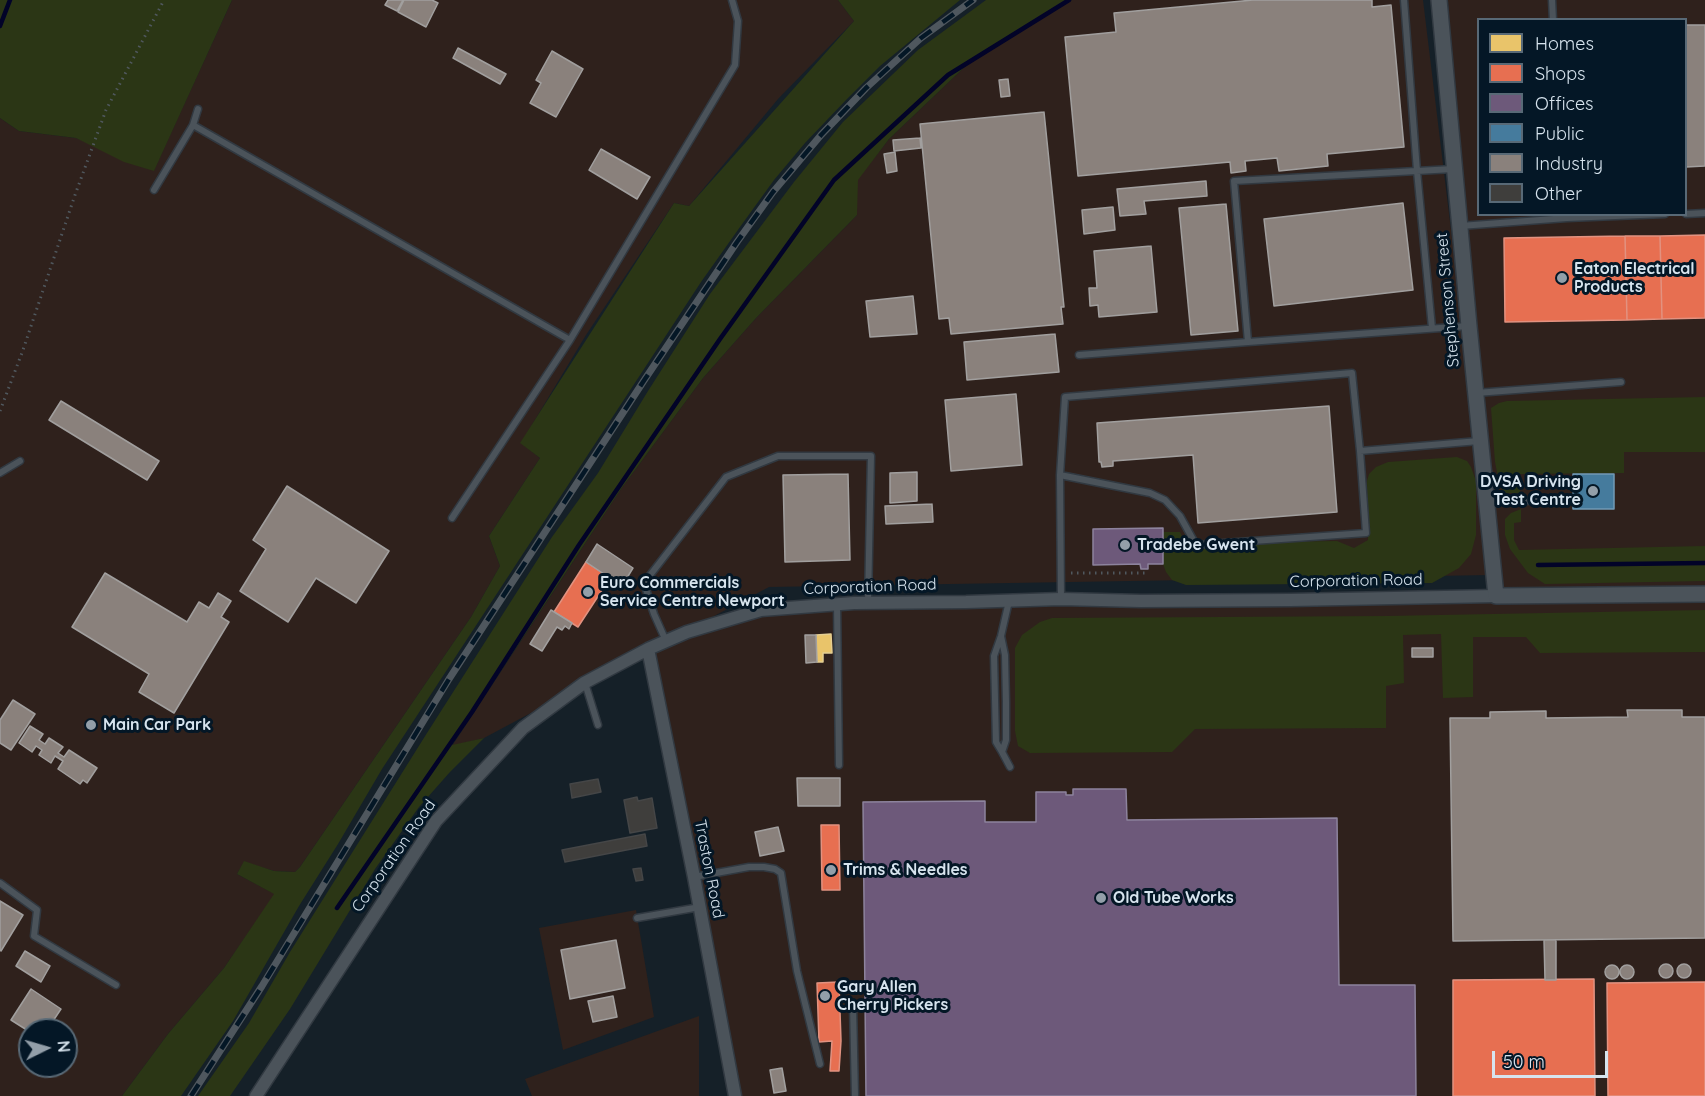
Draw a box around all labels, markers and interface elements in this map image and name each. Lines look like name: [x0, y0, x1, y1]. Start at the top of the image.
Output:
legend: [1477, 18, 1687, 216]
text: Homes: [1535, 32, 1594, 55]
text: Shops: [1535, 62, 1586, 85]
text: Offices: [1535, 92, 1594, 115]
text: Public: [1535, 122, 1584, 145]
text: Industry: [1535, 152, 1603, 175]
text: Other: [1535, 182, 1582, 205]
street label: Stephenson Street: [1433, 232, 1463, 368]
place label: Eaton Electrical Products: [1574, 259, 1695, 297]
marker: Eaton Electrical Products: [1555, 271, 1569, 285]
place label: DVSA Driving Test Centre: [1480, 472, 1581, 510]
marker: DVSA Driving Test Centre: [1586, 484, 1600, 498]
place label: Tradebe Gwent: [1137, 535, 1255, 555]
marker: Tradebe Gwent: [1118, 538, 1132, 552]
street label: Corporation Road: [1289, 570, 1423, 592]
place label: Euro Commercials Service Centre Newport: [600, 573, 785, 611]
street label: Corporation Road: [803, 575, 937, 599]
marker: Euro Commercials Service Centre Newport: [581, 585, 595, 599]
place label: Main Car Park: [103, 715, 211, 735]
marker: Main Car Park: [84, 718, 98, 732]
street label: Corporation Road: [348, 796, 440, 916]
street label: Traston Road: [690, 818, 728, 920]
place label: Trims & Needles: [843, 860, 968, 880]
marker: Trims & Needles: [824, 863, 838, 877]
place label: Old Tube Works: [1113, 888, 1234, 908]
marker: Old Tube Works: [1094, 891, 1108, 905]
place label: Gary Allen Cherry Pickers: [837, 977, 948, 1015]
marker: Gary Allen Cherry Pickers: [818, 989, 832, 1003]
north arrow: [18, 1018, 78, 1078]
scale bar: [1495, 1039, 1610, 1077]
text: N: [53, 1040, 74, 1053]
text: 50 m: [1503, 1050, 1545, 1073]

